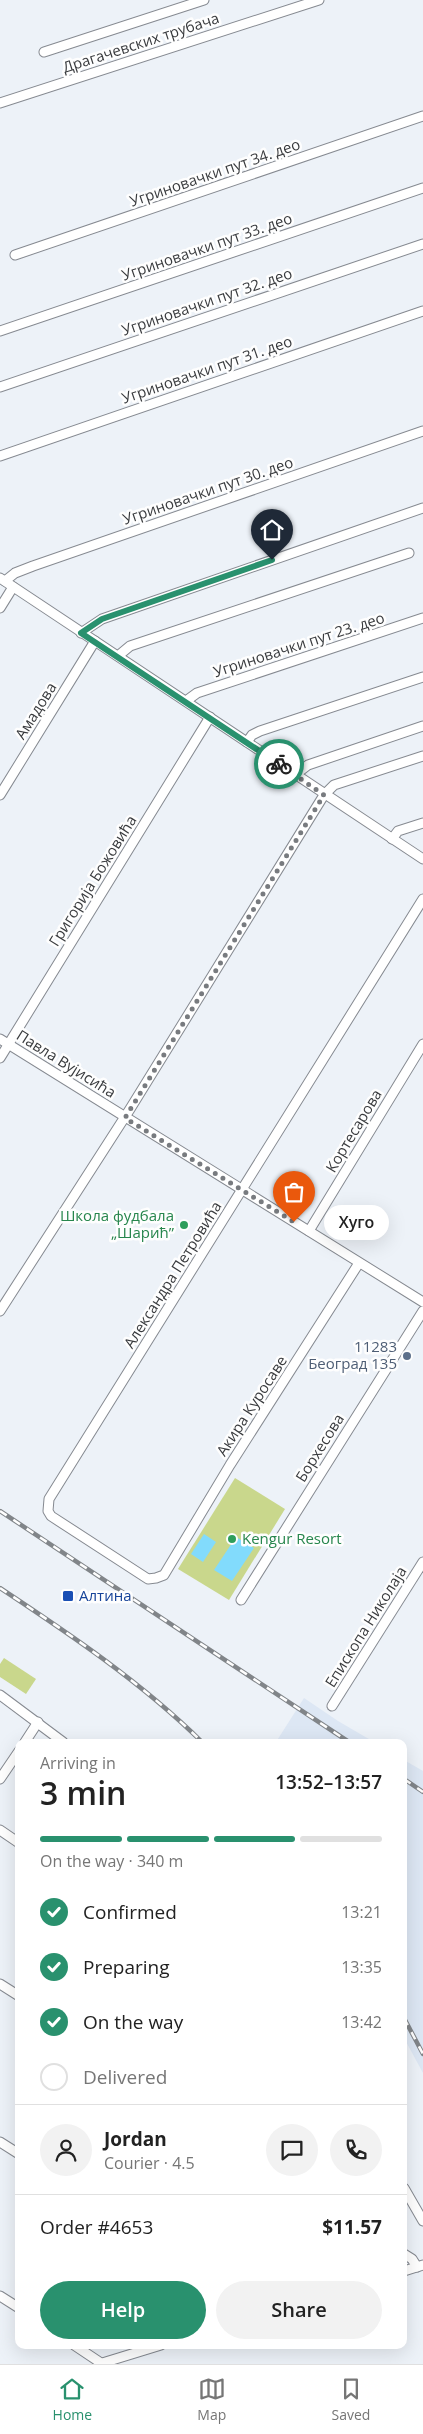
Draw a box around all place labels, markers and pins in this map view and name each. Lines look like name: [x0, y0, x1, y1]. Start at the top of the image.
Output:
pin: [251, 509, 293, 560]
pin: [273, 1171, 315, 1222]
callout: Хуго: [324, 1204, 389, 1240]
place label: Школа фудбала „Шарић”: [60, 1205, 175, 1242]
marker: Школа фудбала „Шарић”: [178, 1219, 190, 1231]
place label: 11283 Београд 135: [308, 1336, 397, 1373]
marker: 11283 Београд 135: [401, 1350, 413, 1362]
place label: Kengur Resort: [242, 1528, 342, 1548]
marker: Kengur Resort: [226, 1533, 238, 1545]
place label: Алтина: [79, 1585, 132, 1605]
marker: Алтина: [61, 1589, 75, 1603]

